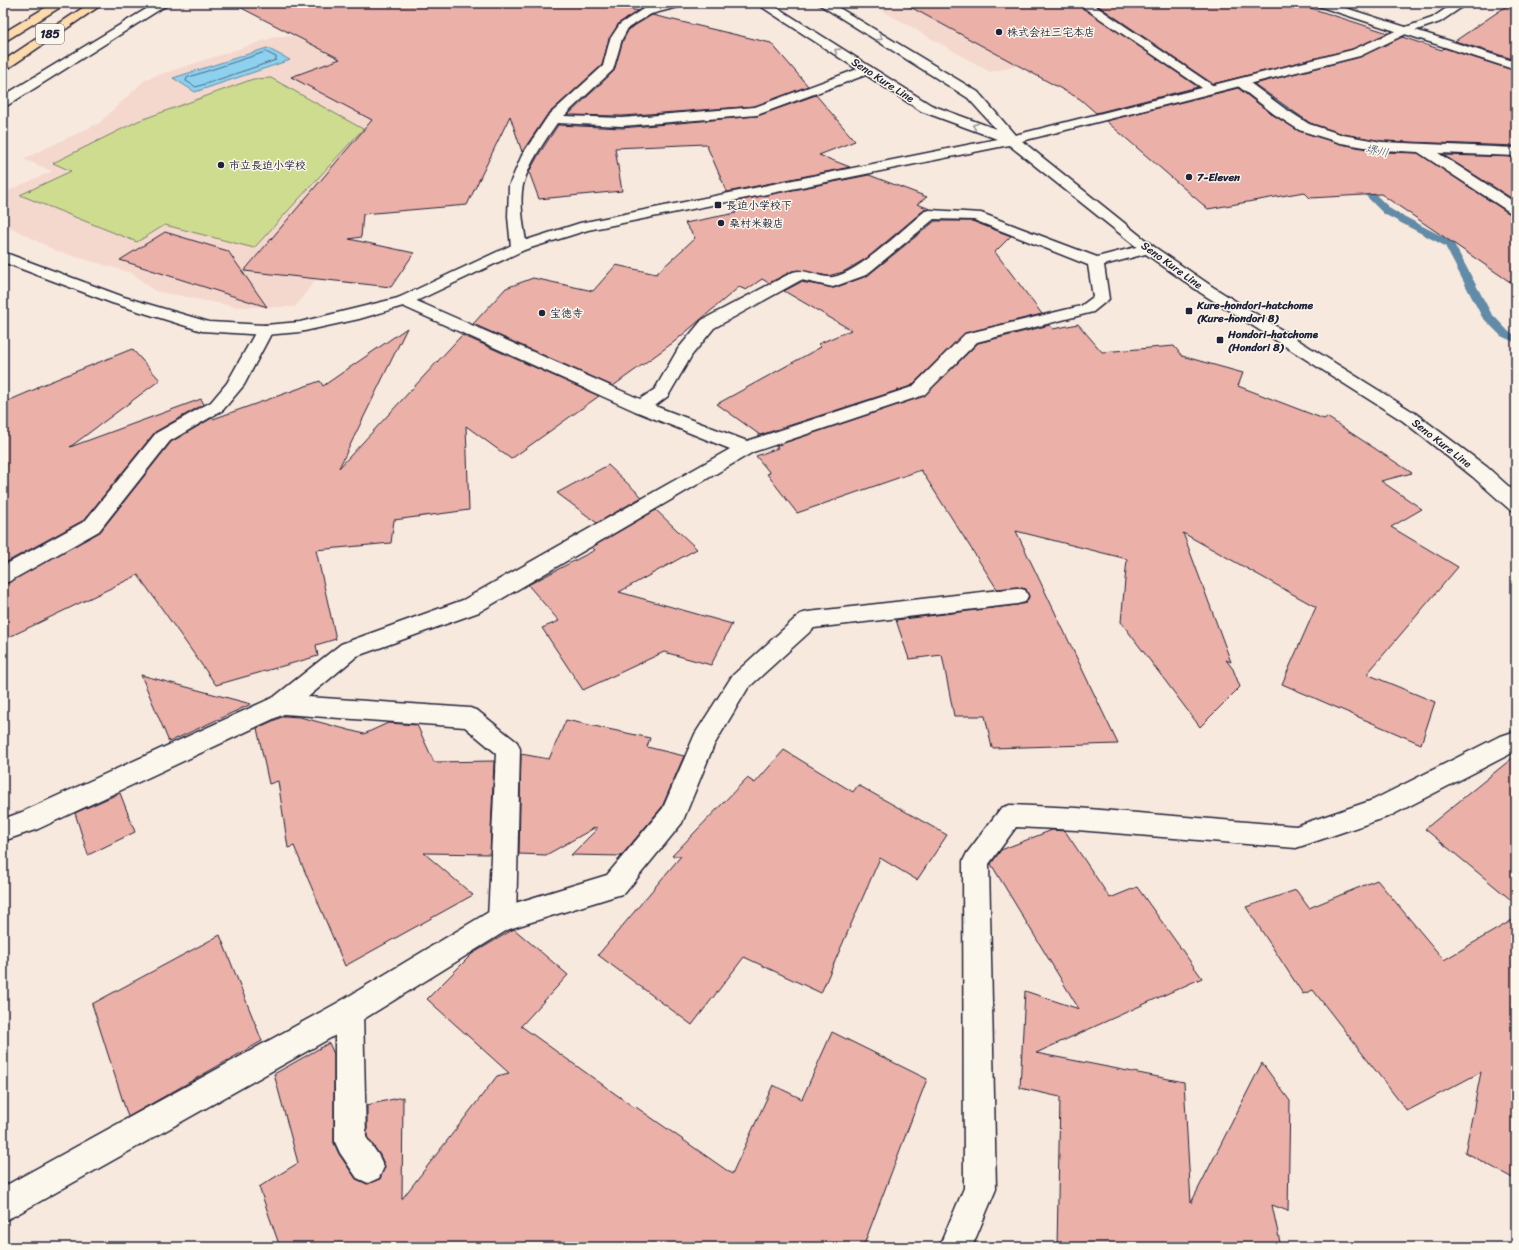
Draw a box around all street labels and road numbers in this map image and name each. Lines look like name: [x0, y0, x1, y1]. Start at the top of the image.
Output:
road number: 185: [36, 24, 64, 44]
street label: Seno Kure Line: [847, 53, 919, 108]
street label: Seno Kure Line: [1137, 237, 1207, 295]
street label: Seno Kure Line: [1407, 414, 1476, 473]

